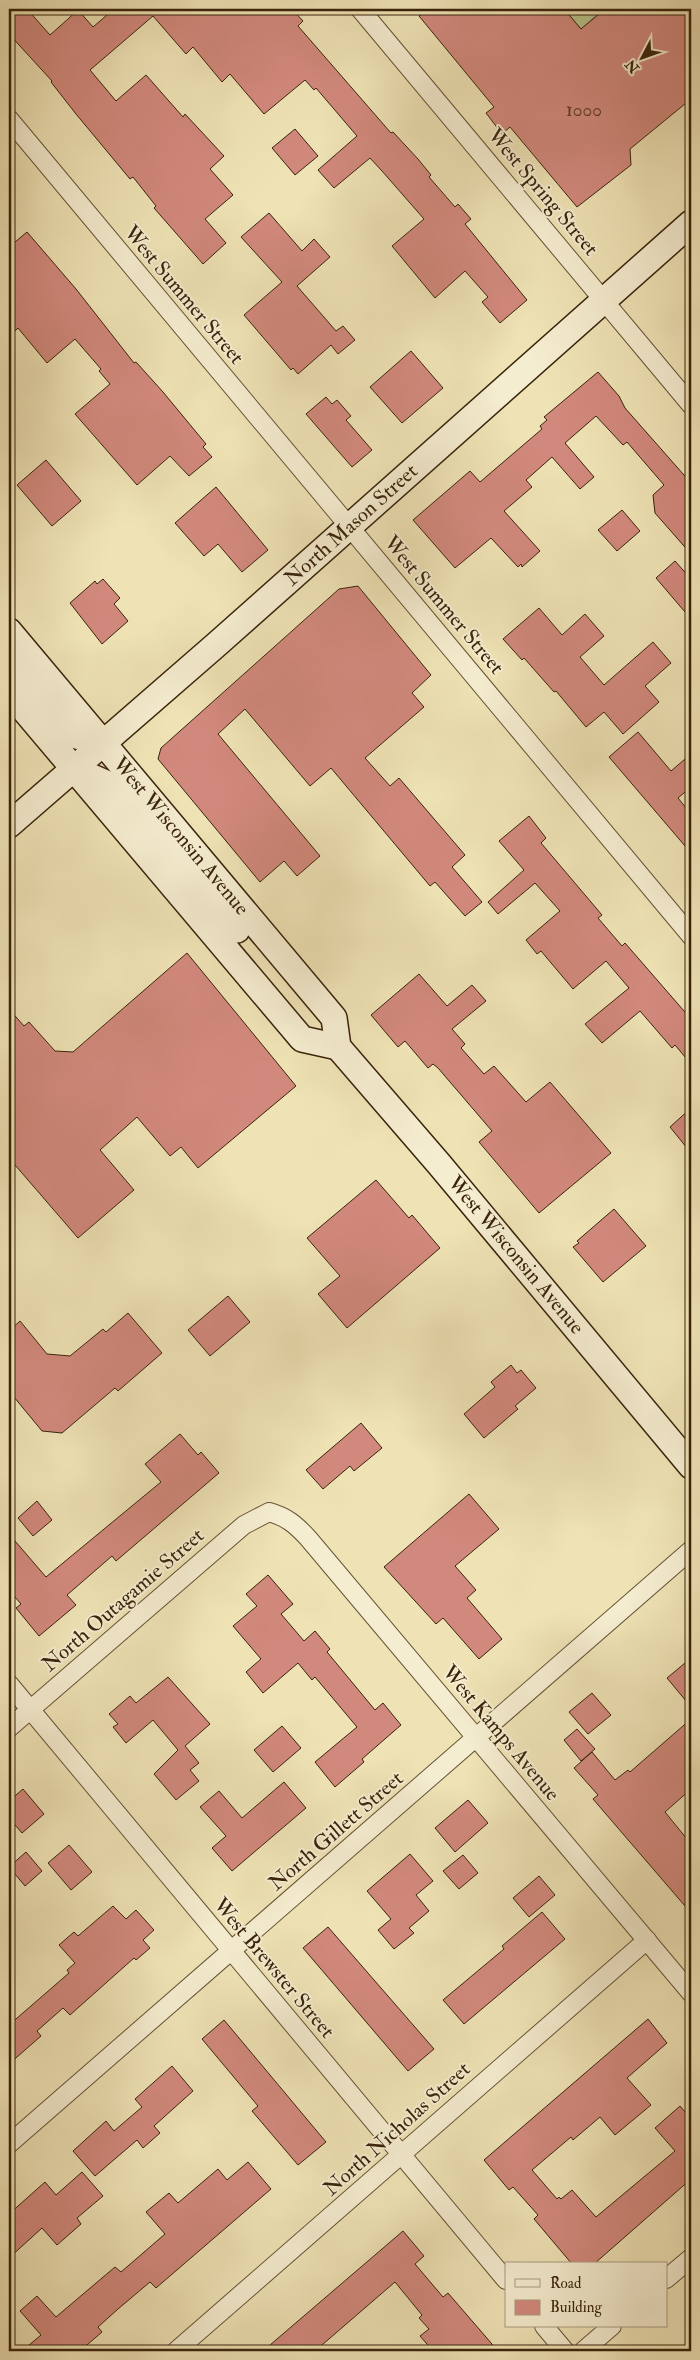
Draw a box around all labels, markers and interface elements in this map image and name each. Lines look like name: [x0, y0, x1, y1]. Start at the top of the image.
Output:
north arrow: [618, 32, 668, 82]
text: N: [622, 56, 644, 77]
house number: 1000: [566, 98, 602, 122]
street label: West Spring Street: [481, 122, 604, 262]
street label: West Summer Street: [117, 219, 250, 370]
street label: North Mason Street: [279, 458, 424, 592]
street label: West Summer Street: [377, 529, 510, 680]
street label: West Wisconsin Avenue: [106, 750, 255, 921]
street label: West Wisconsin Avenue: [441, 1169, 590, 1340]
street label: North Outagamie Street: [36, 1522, 210, 1678]
street label: West Kamps Avenue: [436, 1659, 566, 1807]
street label: North Gillett Street: [263, 1765, 409, 1897]
street label: West Brewster Street: [207, 1891, 341, 2044]
street label: North Nicholas Street: [318, 2056, 476, 2202]
legend: [505, 2262, 668, 2328]
text: Road: [550, 2274, 582, 2293]
text: Building: [550, 2298, 602, 2317]

